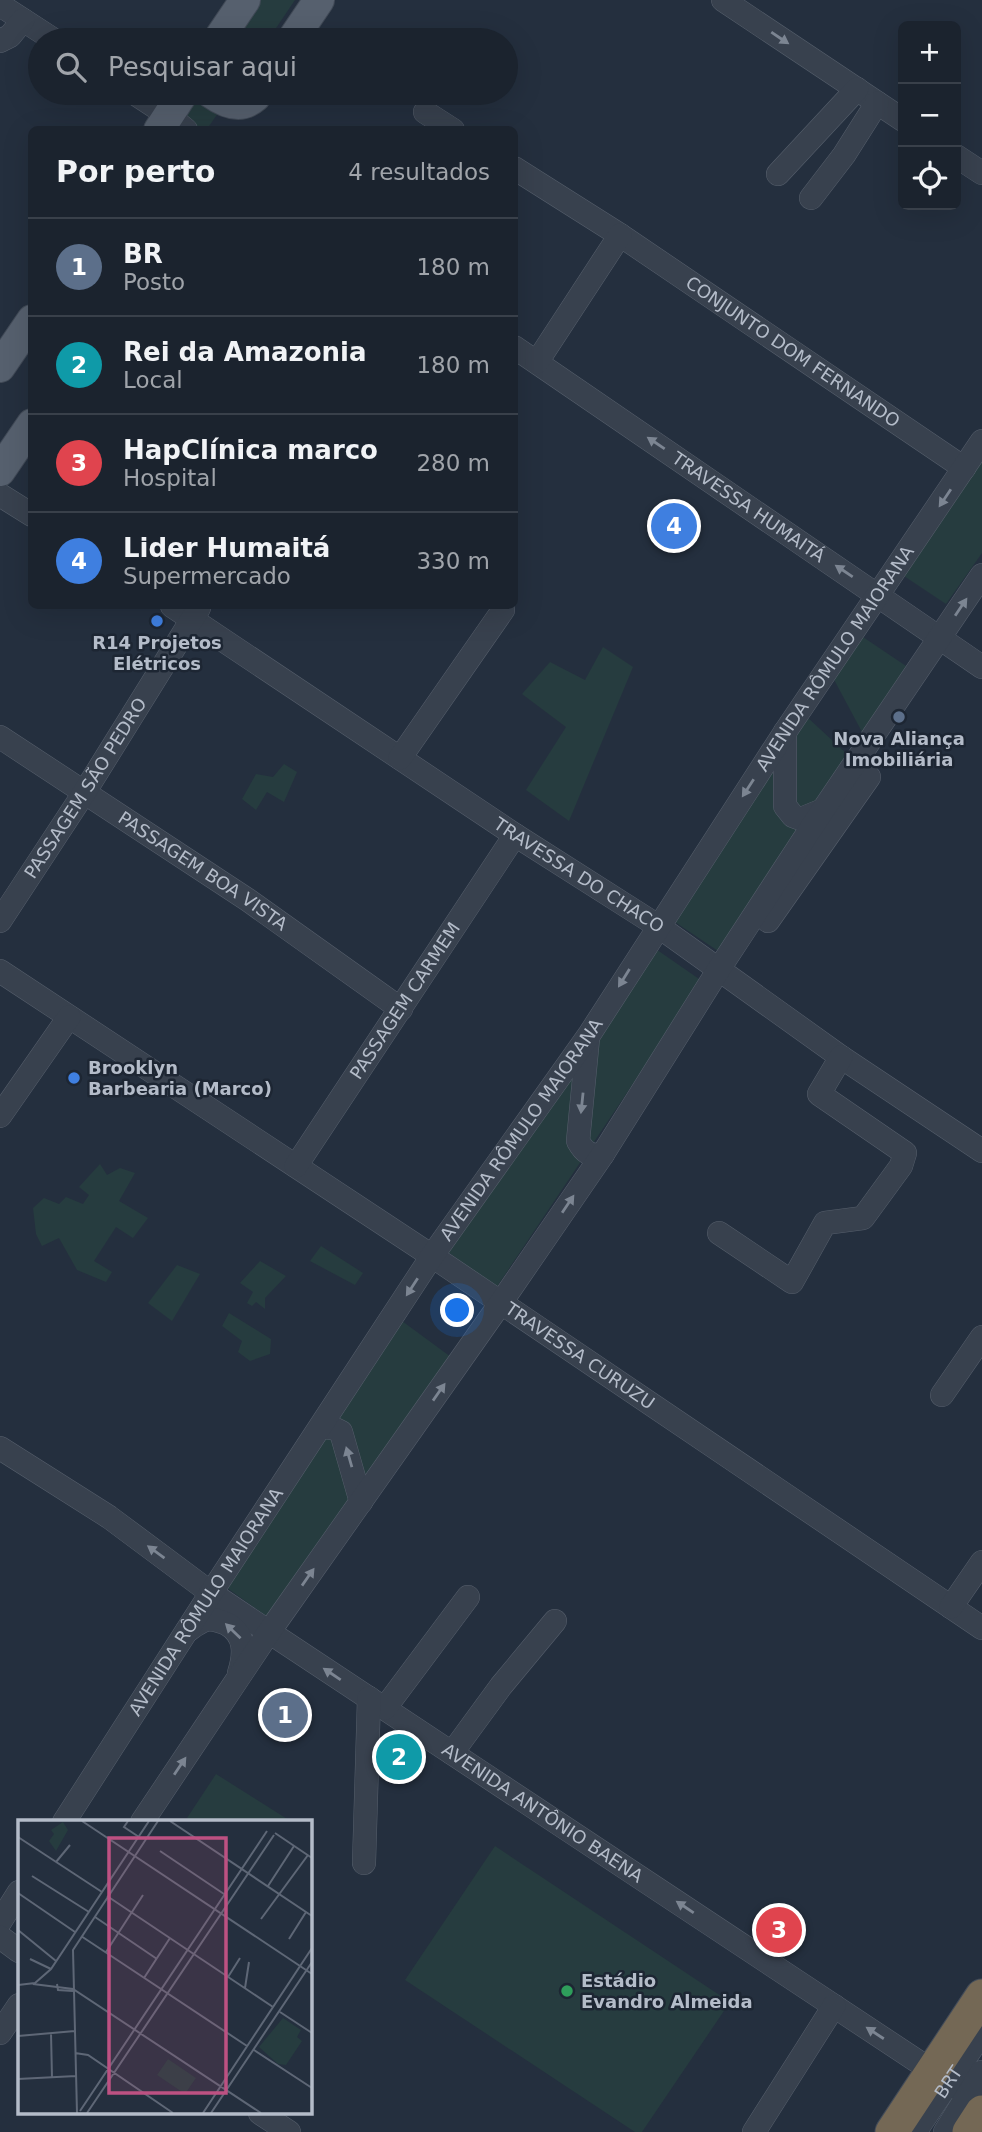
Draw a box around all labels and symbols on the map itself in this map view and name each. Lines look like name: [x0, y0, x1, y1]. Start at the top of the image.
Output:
one-way arrow: [771, 31, 789, 45]
street label: CONJUNTO DOM FERNANDO: [682, 272, 904, 431]
one-way arrow: [646, 437, 665, 450]
street label: TRAVESSA HUMAITÁ: [667, 447, 830, 567]
one-way arrow: [938, 488, 951, 508]
pin: 4: [651, 500, 697, 552]
street label: AVENIDA RÔMULO MAIORANA: [751, 541, 918, 775]
one-way arrow: [834, 565, 853, 578]
one-way arrow: [954, 597, 967, 616]
marker: R14 Projetos Elétricos: [149, 613, 165, 629]
place label: R14 Projetos Elétricos: [92, 632, 222, 674]
street label: PASSAGEM SÃO PEDRO: [20, 694, 151, 882]
marker: Nova Aliança Imobiliária: [891, 709, 907, 725]
place label: Nova Aliança Imobiliária: [833, 728, 965, 770]
one-way arrow: [742, 778, 755, 797]
street label: PASSAGEM BOA VISTA: [115, 807, 292, 935]
street label: TRAVESSA DO CHACO: [489, 812, 668, 937]
street label: PASSAGEM CARMEM: [345, 918, 464, 1083]
one-way arrow: [618, 969, 631, 988]
street label: AVENIDA RÔMULO MAIORANA: [435, 1014, 607, 1244]
place label: Brooklyn Barbearia (Marco): [88, 1057, 272, 1099]
marker: Brooklyn Barbearia (Marco): [66, 1070, 82, 1086]
one-way arrow: [576, 1092, 587, 1114]
one-way arrow: [561, 1195, 574, 1214]
one-way arrow: [405, 1278, 419, 1296]
your location: [440, 1293, 474, 1327]
street label: TRAVESSA CURUZU: [501, 1297, 659, 1413]
one-way arrow: [432, 1383, 446, 1401]
one-way arrow: [343, 1446, 353, 1467]
street label: AVENIDA RÔMULO MAIORANA: [124, 1483, 287, 1719]
one-way arrow: [147, 1545, 165, 1559]
one-way arrow: [300, 1568, 314, 1586]
one-way arrow: [224, 1623, 241, 1639]
one-way arrow: [322, 1667, 342, 1680]
pin: 1: [262, 1689, 308, 1741]
pin: 2: [376, 1731, 422, 1783]
street label: AVENIDA ANTÔNIO BAENA: [438, 1738, 648, 1887]
one-way arrow: [173, 1756, 186, 1775]
inset map: [18, 1820, 312, 2114]
one-way arrow: [675, 1901, 695, 1914]
pin: 3: [756, 1904, 802, 1956]
place label: Estádio Evandro Almeida: [581, 1970, 753, 2012]
marker: Estádio Evandro Almeida: [559, 1983, 575, 1999]
one-way arrow: [866, 2026, 884, 2040]
street label: BRT: [930, 2061, 967, 2102]

